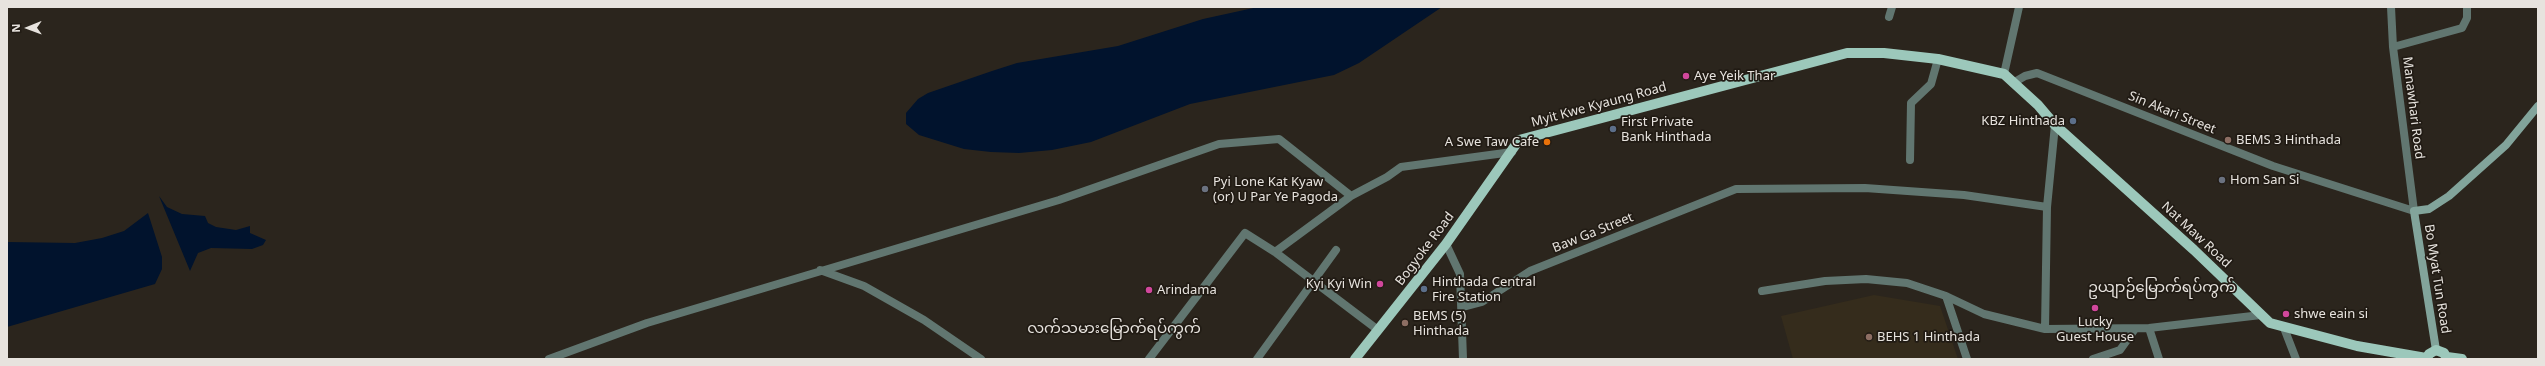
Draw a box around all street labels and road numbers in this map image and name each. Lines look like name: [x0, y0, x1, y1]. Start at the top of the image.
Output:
street label: Manawhari Road: [2399, 56, 2427, 160]
street label: Myit Kwe Kyaung Road: [1530, 79, 1668, 131]
street label: Sin Akari Street: [2126, 88, 2218, 138]
street label: Nat Maw Road: [2158, 199, 2234, 271]
street label: Bogyoke Road: [1392, 209, 1458, 289]
street label: Baw Ga Street: [1550, 210, 1636, 256]
street label: Bo Myat Tun Road: [2421, 223, 2453, 335]

